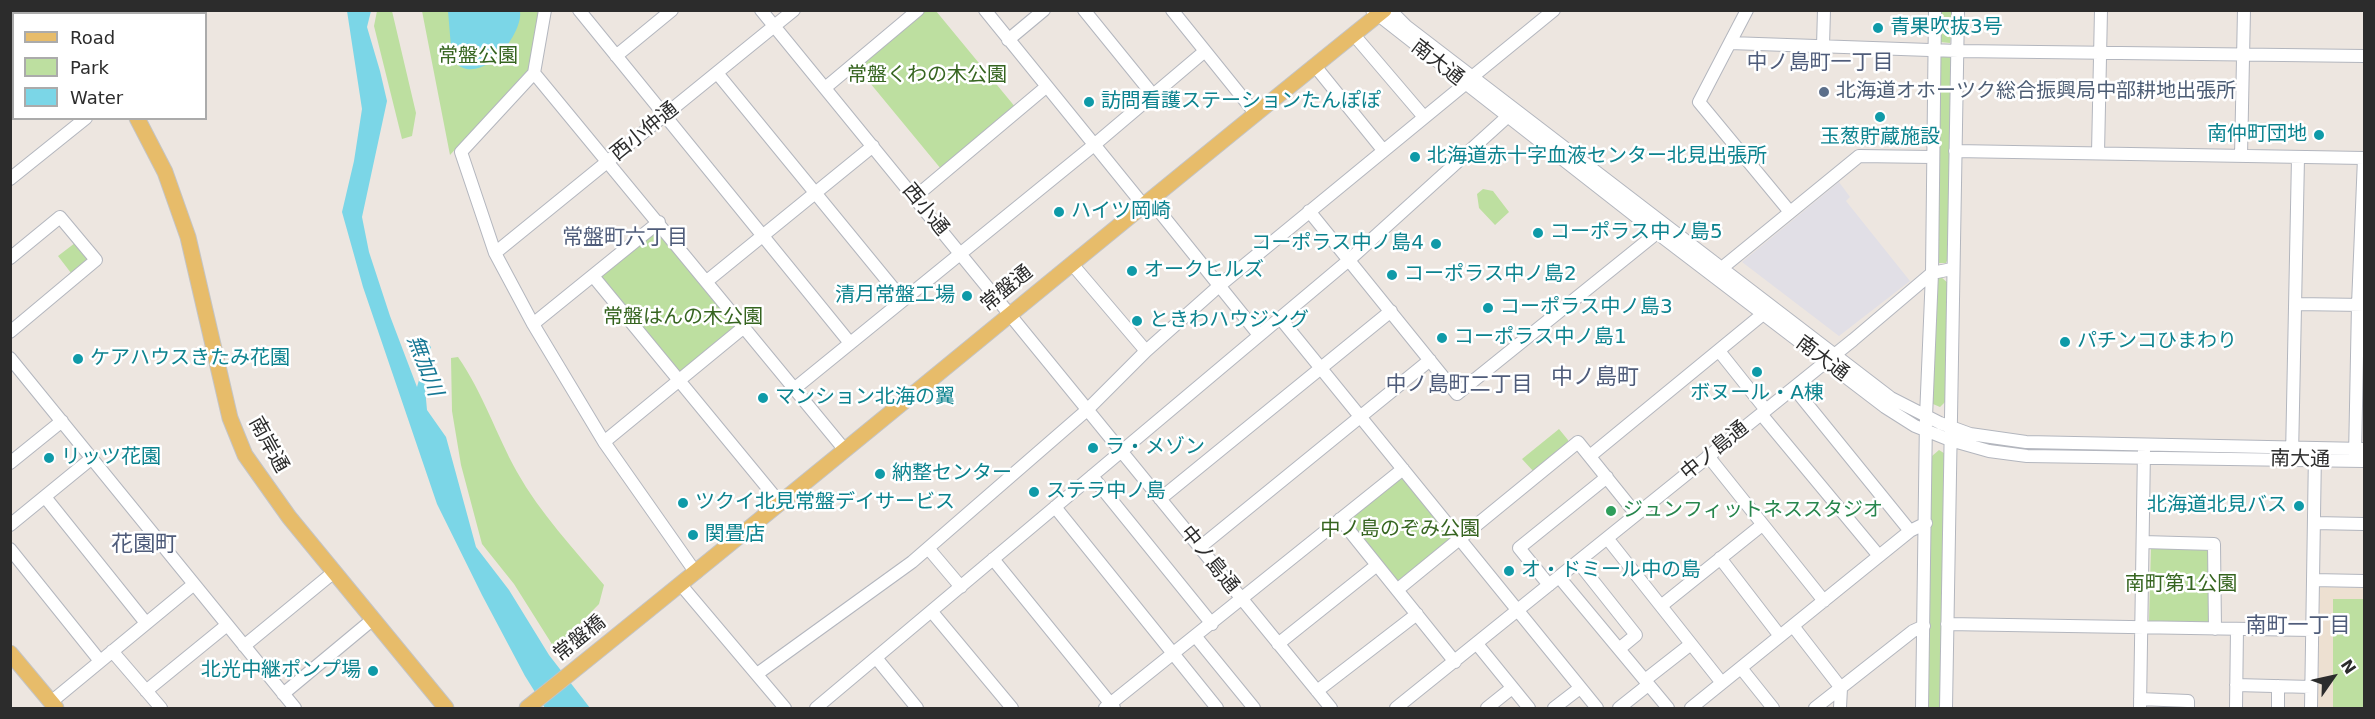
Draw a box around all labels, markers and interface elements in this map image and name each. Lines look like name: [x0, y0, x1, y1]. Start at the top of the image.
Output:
legend: [12, 12, 207, 120]
place label: 青果吹抜3号: [1890, 16, 2003, 40]
marker: 青果吹抜3号: [1871, 21, 1885, 35]
text: Road: [70, 27, 115, 48]
street label: 南大通: [1406, 35, 1468, 91]
park label: 常盤公園: [438, 45, 518, 69]
district label: 中ノ島町一丁目: [1747, 51, 1893, 77]
text: Park: [70, 57, 109, 78]
park label: 常盤くわの木公園: [847, 64, 1007, 88]
place label: 北海道オホーツク総合振興局中部耕地出張所: [1836, 80, 2236, 104]
marker: 北海道オホーツク総合振興局中部耕地出張所: [1817, 85, 1831, 99]
text: Water: [70, 87, 123, 108]
place label: 訪問看護ステーションたんぽぽ: [1101, 90, 1381, 114]
marker: 訪問看護ステーションたんぽぽ: [1082, 95, 1096, 109]
street label: 西小仲通: [606, 98, 684, 166]
marker: 玉葱貯蔵施設: [1873, 110, 1887, 124]
place label: 南仲町団地: [2207, 123, 2307, 147]
place label: 玉葱貯蔵施設: [1820, 126, 1940, 150]
marker: 南仲町団地: [2312, 128, 2326, 142]
place label: 北海道赤十字血液センター北見出張所: [1427, 145, 1767, 169]
marker: 北海道赤十字血液センター北見出張所: [1408, 150, 1422, 164]
street label: 西小通: [897, 179, 953, 241]
place label: ハイツ岡崎: [1071, 200, 1171, 224]
marker: ハイツ岡崎: [1052, 205, 1066, 219]
place label: コーポラス中ノ島5: [1550, 221, 1723, 245]
district label: 常盤町六丁目: [562, 226, 688, 252]
marker: コーポラス中ノ島5: [1531, 226, 1545, 240]
place label: コーポラス中ノ島4: [1251, 232, 1424, 256]
marker: コーポラス中ノ島4: [1429, 237, 1443, 251]
place label: オークヒルズ: [1144, 259, 1264, 283]
street label: 常盤通: [976, 261, 1038, 317]
place label: コーポラス中ノ島2: [1404, 263, 1577, 287]
marker: オークヒルズ: [1125, 264, 1139, 278]
marker: コーポラス中ノ島2: [1385, 268, 1399, 282]
place label: 清月常盤工場: [835, 284, 955, 308]
marker: 清月常盤工場: [960, 289, 974, 303]
place label: コーポラス中ノ島3: [1500, 296, 1673, 320]
marker: コーポラス中ノ島3: [1481, 301, 1495, 315]
park label: 常盤はんの木公園: [603, 306, 763, 330]
place label: ときわハウジング: [1149, 309, 1309, 333]
marker: ときわハウジング: [1130, 314, 1144, 328]
place label: コーポラス中ノ島1: [1454, 326, 1627, 350]
place label: パチンコひまわり: [2077, 330, 2237, 354]
marker: コーポラス中ノ島1: [1435, 331, 1449, 345]
street label: 南大通: [1791, 331, 1853, 387]
water label: 無加川: [401, 332, 447, 400]
marker: パチンコひまわり: [2058, 335, 2072, 349]
place label: ケアハウスきたみ花園: [90, 347, 290, 371]
marker: ケアハウスきたみ花園: [71, 352, 85, 366]
district label: 中ノ島町: [1551, 365, 1639, 391]
marker: ボヌール・A棟: [1750, 365, 1764, 379]
district label: 中ノ島町二丁目: [1386, 373, 1532, 399]
place label: ボヌール・A棟: [1690, 382, 1824, 406]
place label: マンション北海の翼: [775, 386, 955, 410]
marker: マンション北海の翼: [756, 391, 770, 405]
street label: 南岸通: [243, 413, 293, 477]
street label: 中ノ島通: [1676, 417, 1754, 485]
place label: ラ・メゾン: [1105, 436, 1205, 460]
marker: ラ・メゾン: [1086, 441, 1100, 455]
place label: リッツ花園: [61, 446, 161, 470]
street label: 南大通: [2270, 447, 2330, 473]
marker: リッツ花園: [42, 451, 56, 465]
place label: 納整センター: [892, 462, 1012, 486]
marker: 納整センター: [873, 467, 887, 481]
place label: ステラ中ノ島: [1046, 480, 1166, 504]
marker: ステラ中ノ島: [1027, 485, 1041, 499]
place label: ツクイ北見常盤デイサービス: [695, 491, 955, 515]
place label: 北海道北見バス: [2147, 494, 2287, 518]
marker: ツクイ北見常盤デイサービス: [676, 496, 690, 510]
place label: ジュンフィットネススタジオ: [1623, 499, 1883, 523]
marker: 北海道北見バス: [2292, 499, 2306, 513]
marker: ジュンフィットネススタジオ: [1604, 504, 1618, 518]
park label: 中ノ島のぞみ公園: [1320, 518, 1480, 542]
street label: 中ノ島通: [1175, 521, 1243, 599]
place label: 関畳店: [705, 523, 765, 547]
marker: 関畳店: [686, 528, 700, 542]
district label: 花園町: [111, 532, 177, 558]
place label: オ・ドミール中の島: [1521, 559, 1701, 583]
marker: オ・ドミール中の島: [1502, 564, 1516, 578]
park label: 南町第1公園: [2125, 573, 2237, 597]
street label: 常盤橋: [549, 611, 611, 667]
district label: 南町一丁目: [2246, 614, 2350, 640]
north arrow: [2303, 647, 2363, 707]
text: N: [2337, 656, 2360, 678]
place label: 北光中継ポンプ場: [201, 659, 361, 683]
marker: 北光中継ポンプ場: [366, 664, 380, 678]

